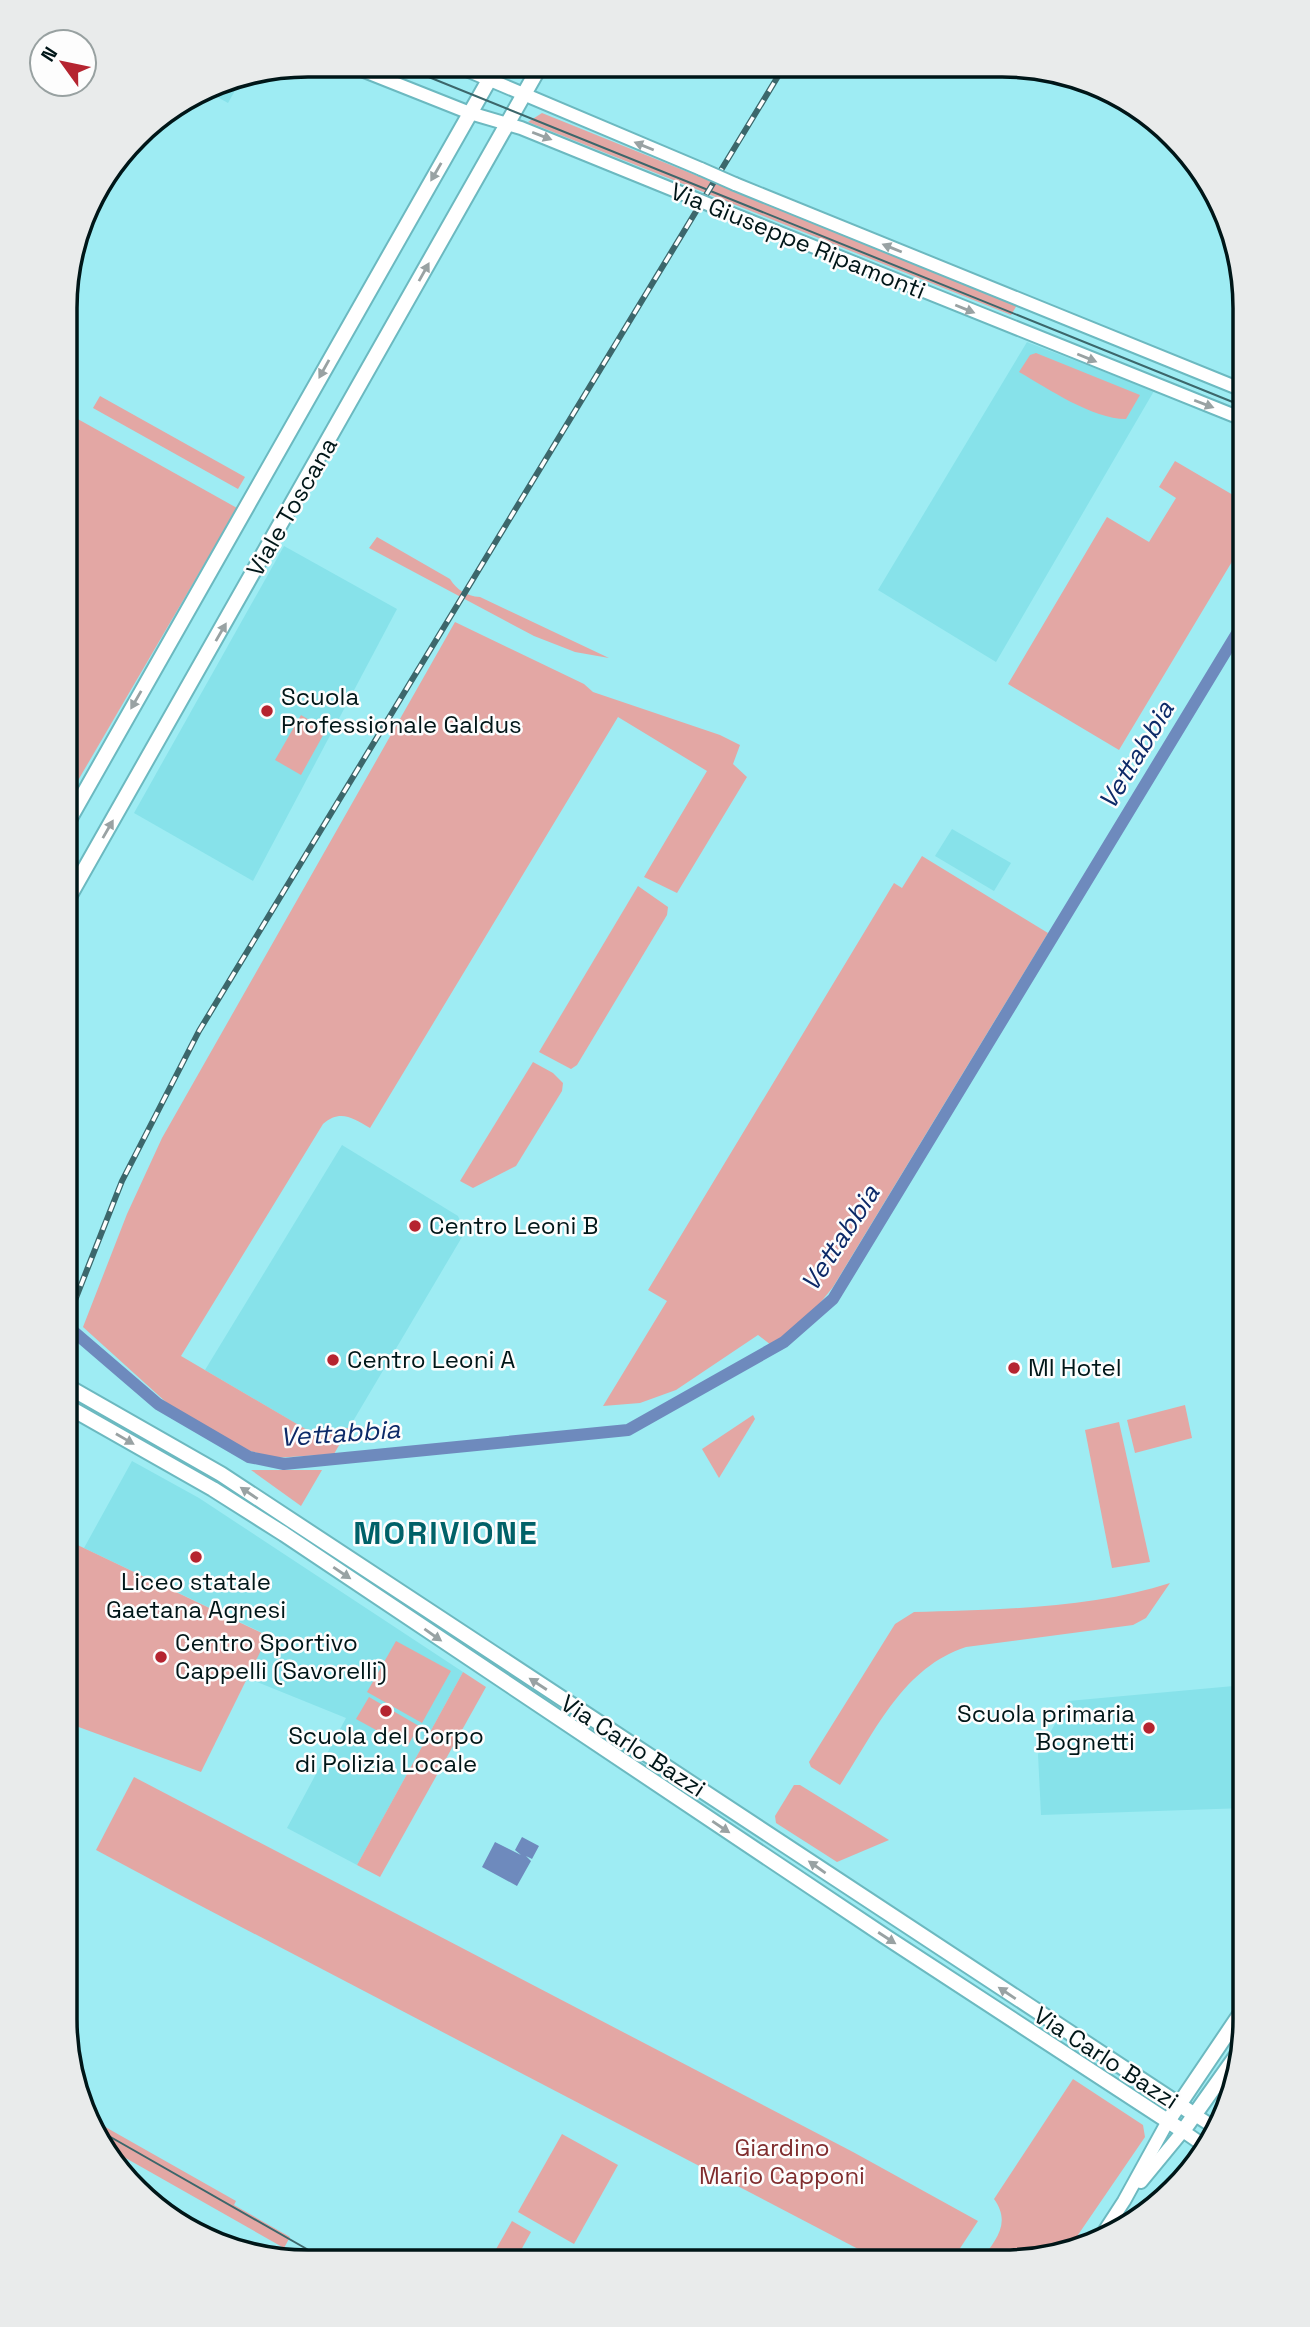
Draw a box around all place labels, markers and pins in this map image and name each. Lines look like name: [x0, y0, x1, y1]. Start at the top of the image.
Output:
place label: Scuola Professionale Galdus: [281, 681, 522, 740]
marker: Scuola Professionale Galdus: [259, 703, 275, 719]
place label: Centro Leoni B: [429, 1210, 598, 1241]
marker: Centro Leoni B: [407, 1218, 423, 1234]
place label: Centro Leoni A: [347, 1344, 515, 1375]
marker: Centro Leoni A: [325, 1352, 341, 1368]
place label: MI Hotel: [1028, 1352, 1122, 1383]
marker: MI Hotel: [1006, 1360, 1022, 1376]
marker: Liceo statale Gaetana Agnesi: [188, 1549, 204, 1565]
place label: Liceo statale Gaetana Agnesi: [106, 1566, 286, 1625]
place label: Centro Sportivo Cappelli (Savorelli): [175, 1627, 387, 1686]
marker: Centro Sportivo Cappelli (Savorelli): [153, 1649, 169, 1665]
place label: Scuola primaria Bognetti: [957, 1698, 1135, 1757]
marker: Scuola del Corpo di Polizia Locale: [378, 1703, 394, 1719]
place label: Scuola del Corpo di Polizia Locale: [288, 1720, 484, 1779]
marker: Scuola primaria Bognetti: [1141, 1720, 1157, 1736]

